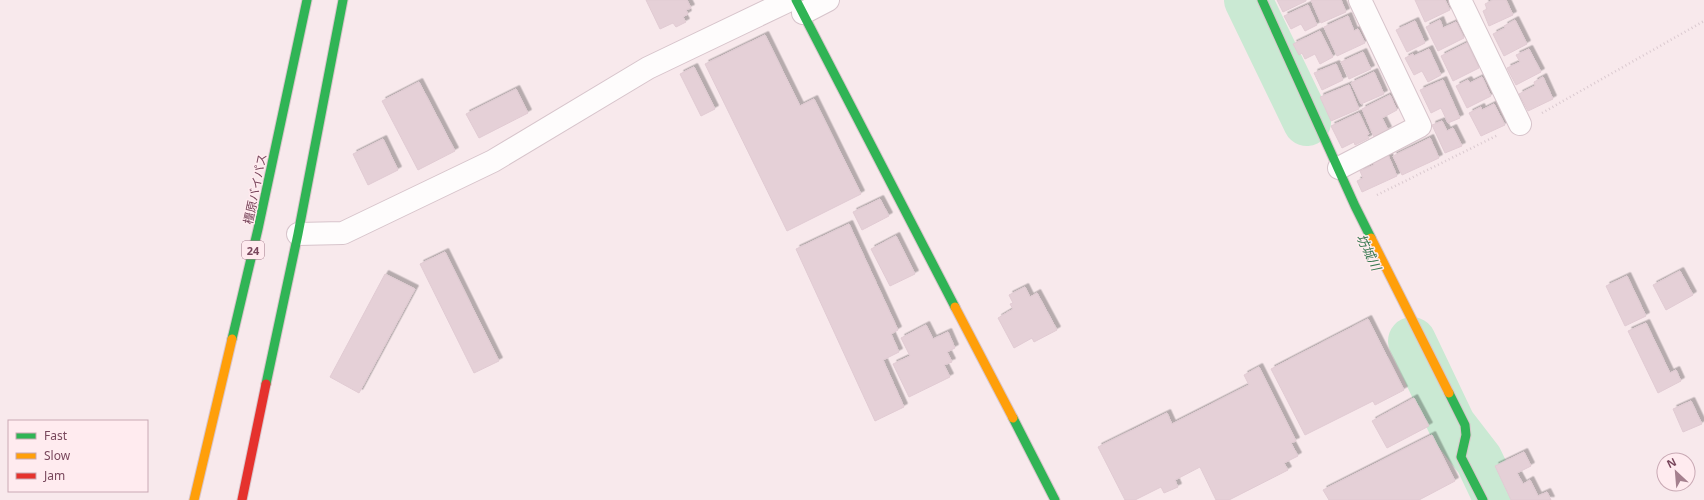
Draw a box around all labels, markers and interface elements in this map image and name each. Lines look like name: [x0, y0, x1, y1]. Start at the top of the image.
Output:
street label: 橿原バイパス: [239, 152, 271, 226]
water label: 坊城川: [1352, 231, 1387, 275]
road number: 24: [242, 241, 264, 259]
legend: [8, 420, 148, 492]
text: Fast: [44, 427, 68, 444]
text: Slow: [44, 447, 71, 464]
north arrow: [1656, 452, 1696, 492]
text: N: [1664, 454, 1679, 471]
text: Jam: [43, 467, 65, 484]

